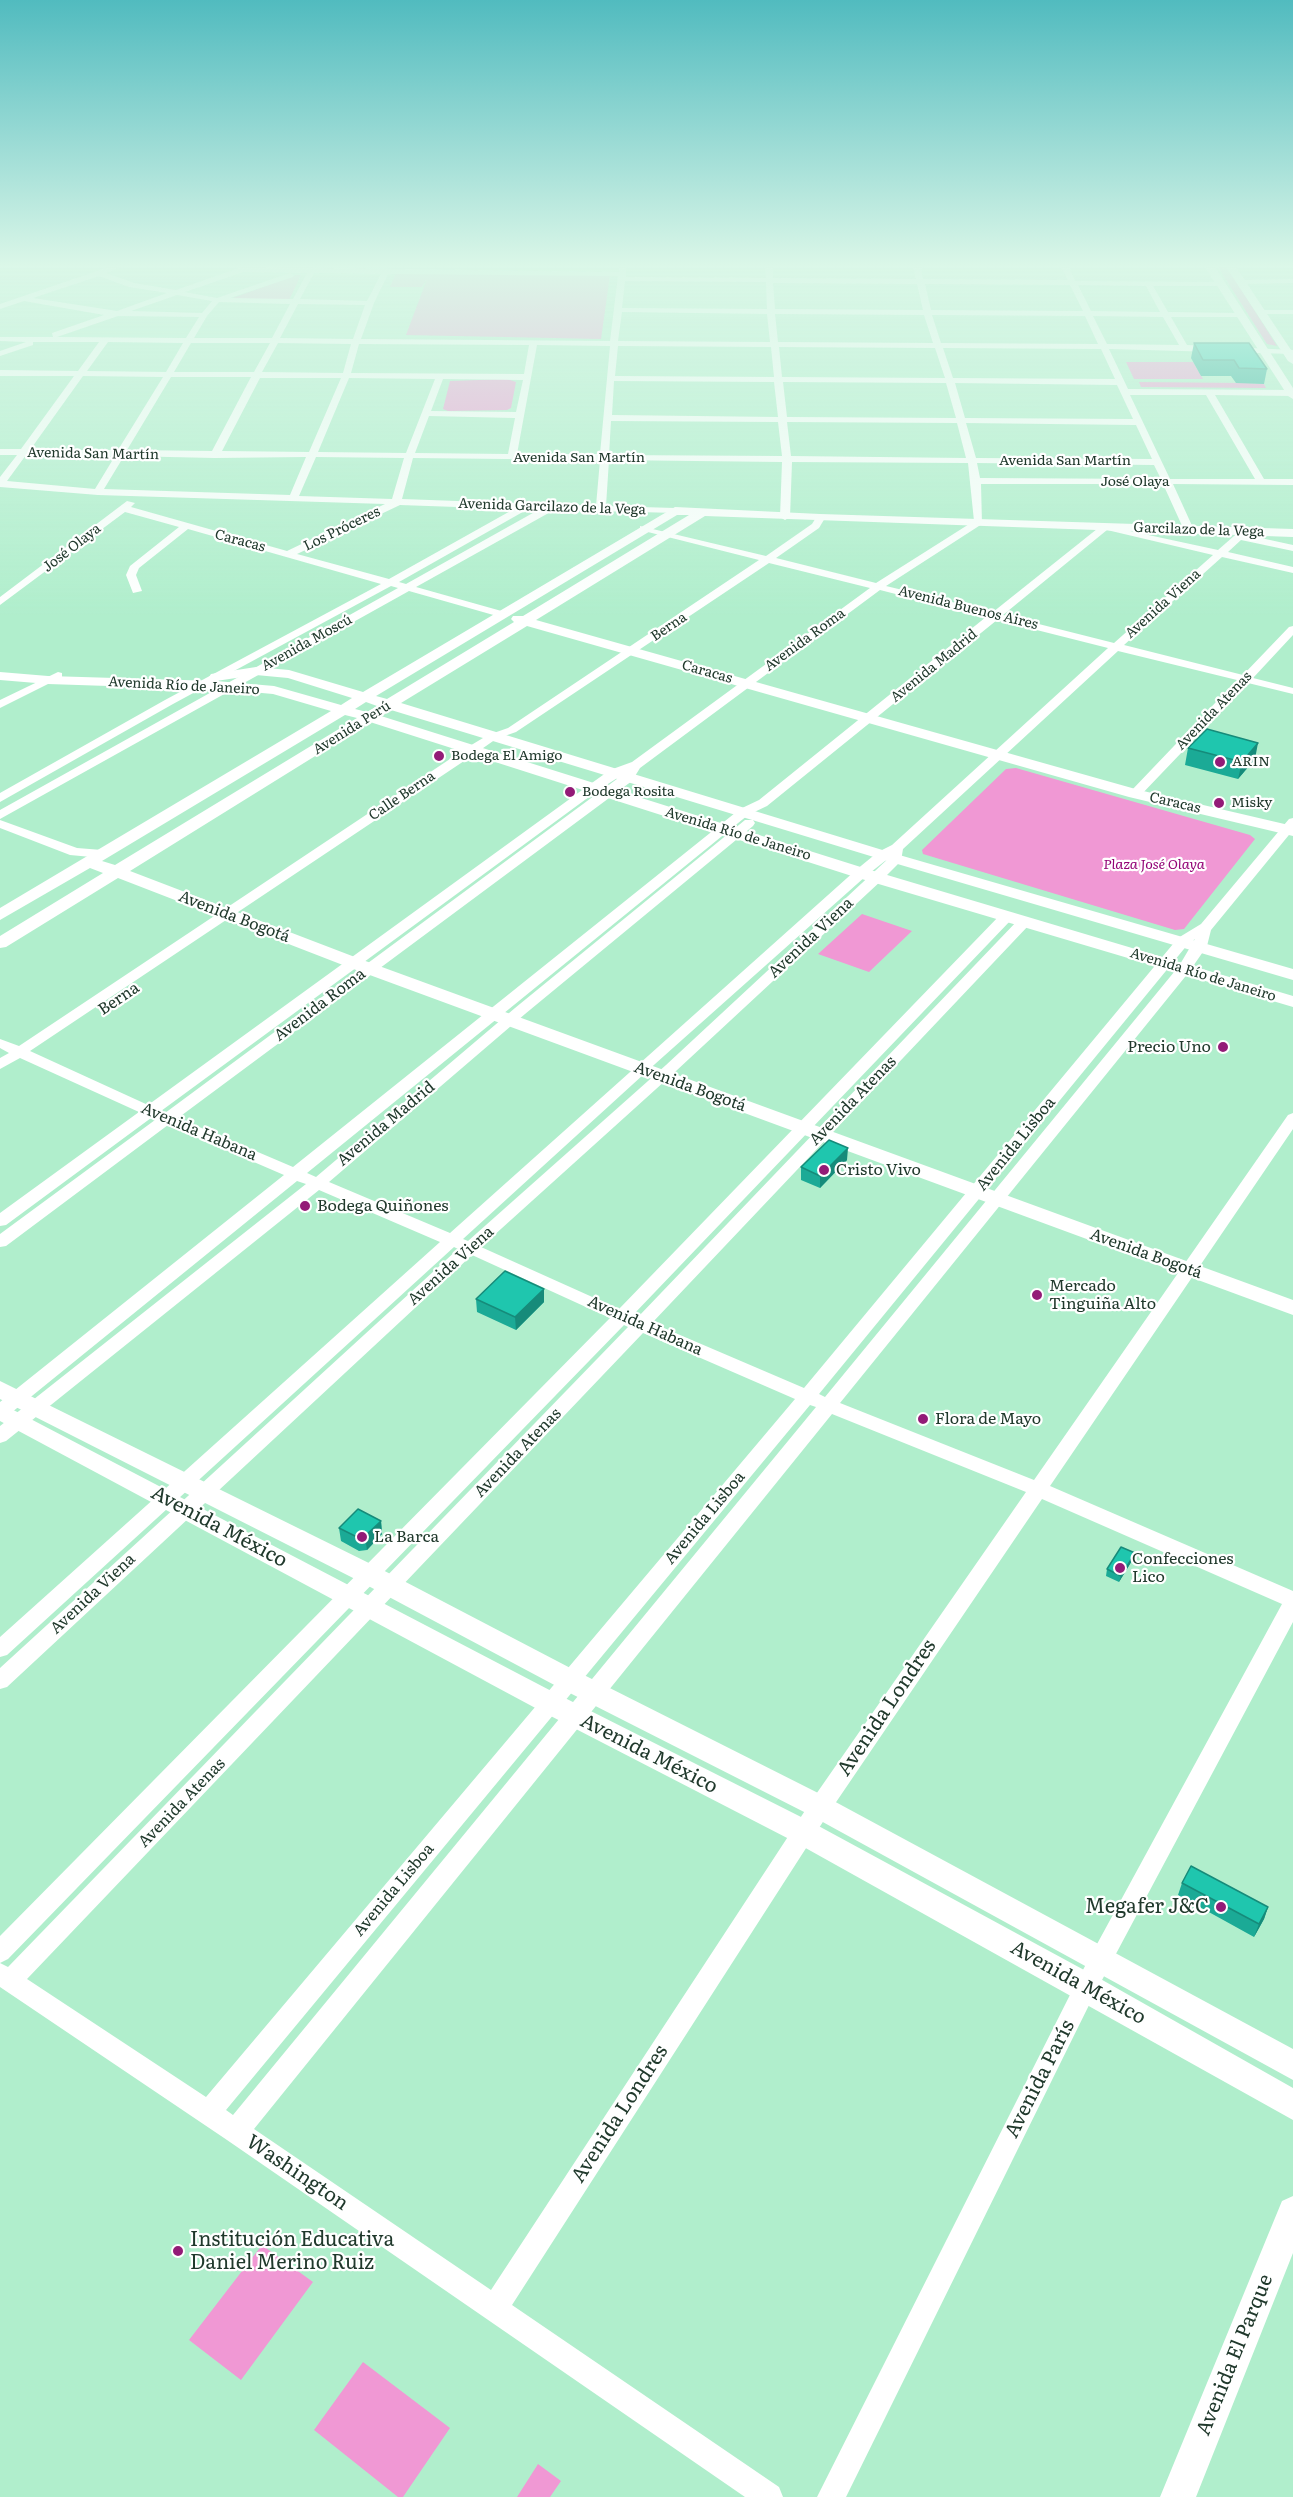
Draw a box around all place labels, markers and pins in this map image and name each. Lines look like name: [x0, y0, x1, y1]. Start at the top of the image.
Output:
place label: Bodega El Amigo: [451, 748, 562, 764]
marker: Bodega El Amigo: [432, 749, 446, 763]
place label: ARIN: [1232, 754, 1270, 770]
marker: ARIN: [1213, 755, 1227, 769]
place label: Bodega Rosita: [582, 784, 675, 800]
marker: Bodega Rosita: [563, 785, 577, 799]
place label: Misky: [1231, 795, 1272, 811]
marker: Misky: [1212, 796, 1226, 810]
place label: Precio Uno: [1127, 1037, 1211, 1057]
marker: Precio Uno: [1216, 1040, 1230, 1054]
place label: Cristo Vivo: [836, 1160, 921, 1180]
marker: Cristo Vivo: [817, 1163, 831, 1177]
place label: Bodega Quiñones: [317, 1196, 449, 1216]
marker: Bodega Quiñones: [298, 1199, 312, 1213]
place label: Mercado Tinguiña Alto: [1049, 1276, 1156, 1314]
marker: Mercado Tinguiña Alto: [1030, 1288, 1044, 1302]
place label: Flora de Mayo: [935, 1409, 1041, 1429]
marker: Flora de Mayo: [916, 1412, 930, 1426]
place label: La Barca: [374, 1527, 439, 1547]
marker: La Barca: [355, 1530, 369, 1544]
place label: Confecciones Lico: [1132, 1549, 1234, 1587]
marker: Confecciones Lico: [1113, 1561, 1127, 1575]
place label: Megafer J&C: [1085, 1895, 1209, 1919]
marker: Megafer J&C: [1214, 1900, 1228, 1914]
place label: Institución Educativa Daniel Merino Ruiz: [190, 2228, 394, 2275]
marker: Institución Educativa Daniel Merino Ruiz: [171, 2244, 185, 2258]

